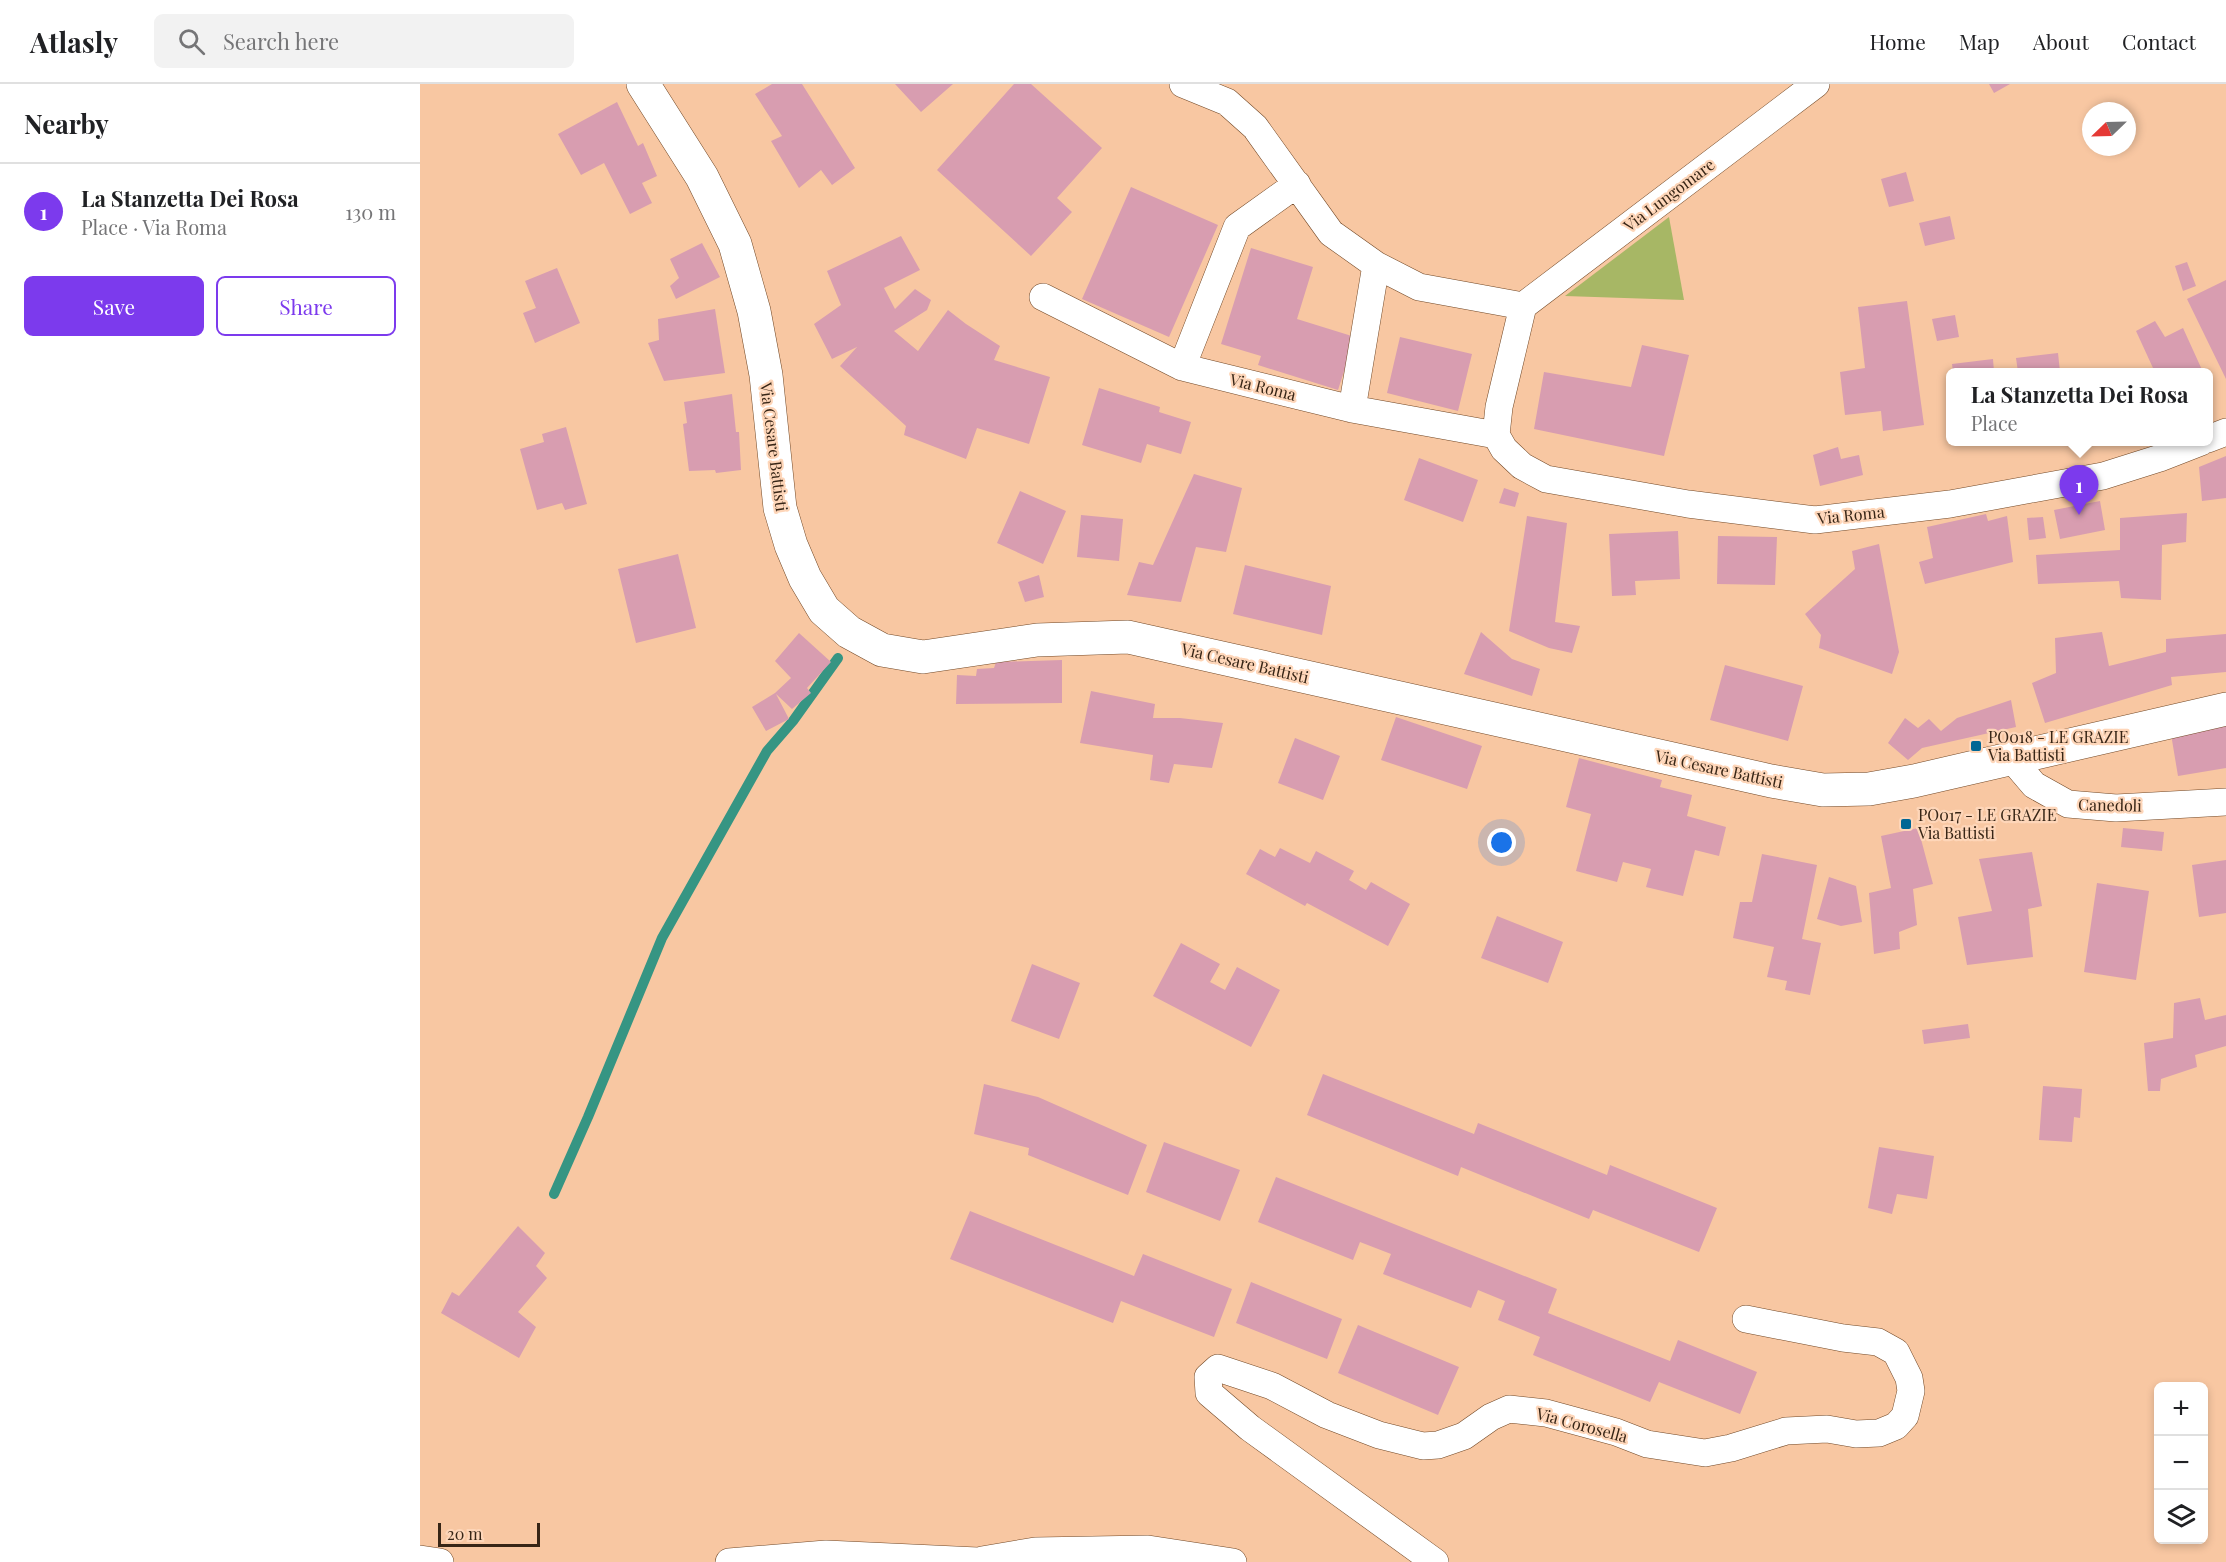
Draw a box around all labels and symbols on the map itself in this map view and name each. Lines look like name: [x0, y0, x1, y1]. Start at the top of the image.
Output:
north arrow: [2082, 102, 2136, 156]
street label: Via Lungomare: [1618, 154, 1718, 236]
street label: Via Roma: [1227, 368, 1298, 405]
street label: Via Cesare Battisti: [756, 380, 793, 513]
pin: 1: [2060, 466, 2098, 515]
street label: Via Roma: [1815, 501, 1886, 529]
street label: Via Cesare Battisti: [1178, 637, 1311, 687]
place label: PO018 - LE GRAZIE Via Battisti: [1987, 726, 2129, 765]
marker: PO018 - LE GRAZIE Via Battisti: [1969, 739, 1983, 753]
street label: Via Cesare Battisti: [1652, 745, 1785, 792]
street label: Canedoli: [2078, 793, 2142, 816]
place label: PO017 - LE GRAZIE Via Battisti: [1917, 804, 2057, 843]
marker: PO017 - LE GRAZIE Via Battisti: [1899, 817, 1913, 831]
your location: [1487, 828, 1516, 857]
street label: Via Corosella: [1533, 1402, 1630, 1447]
scale bar: [438, 1520, 540, 1548]

